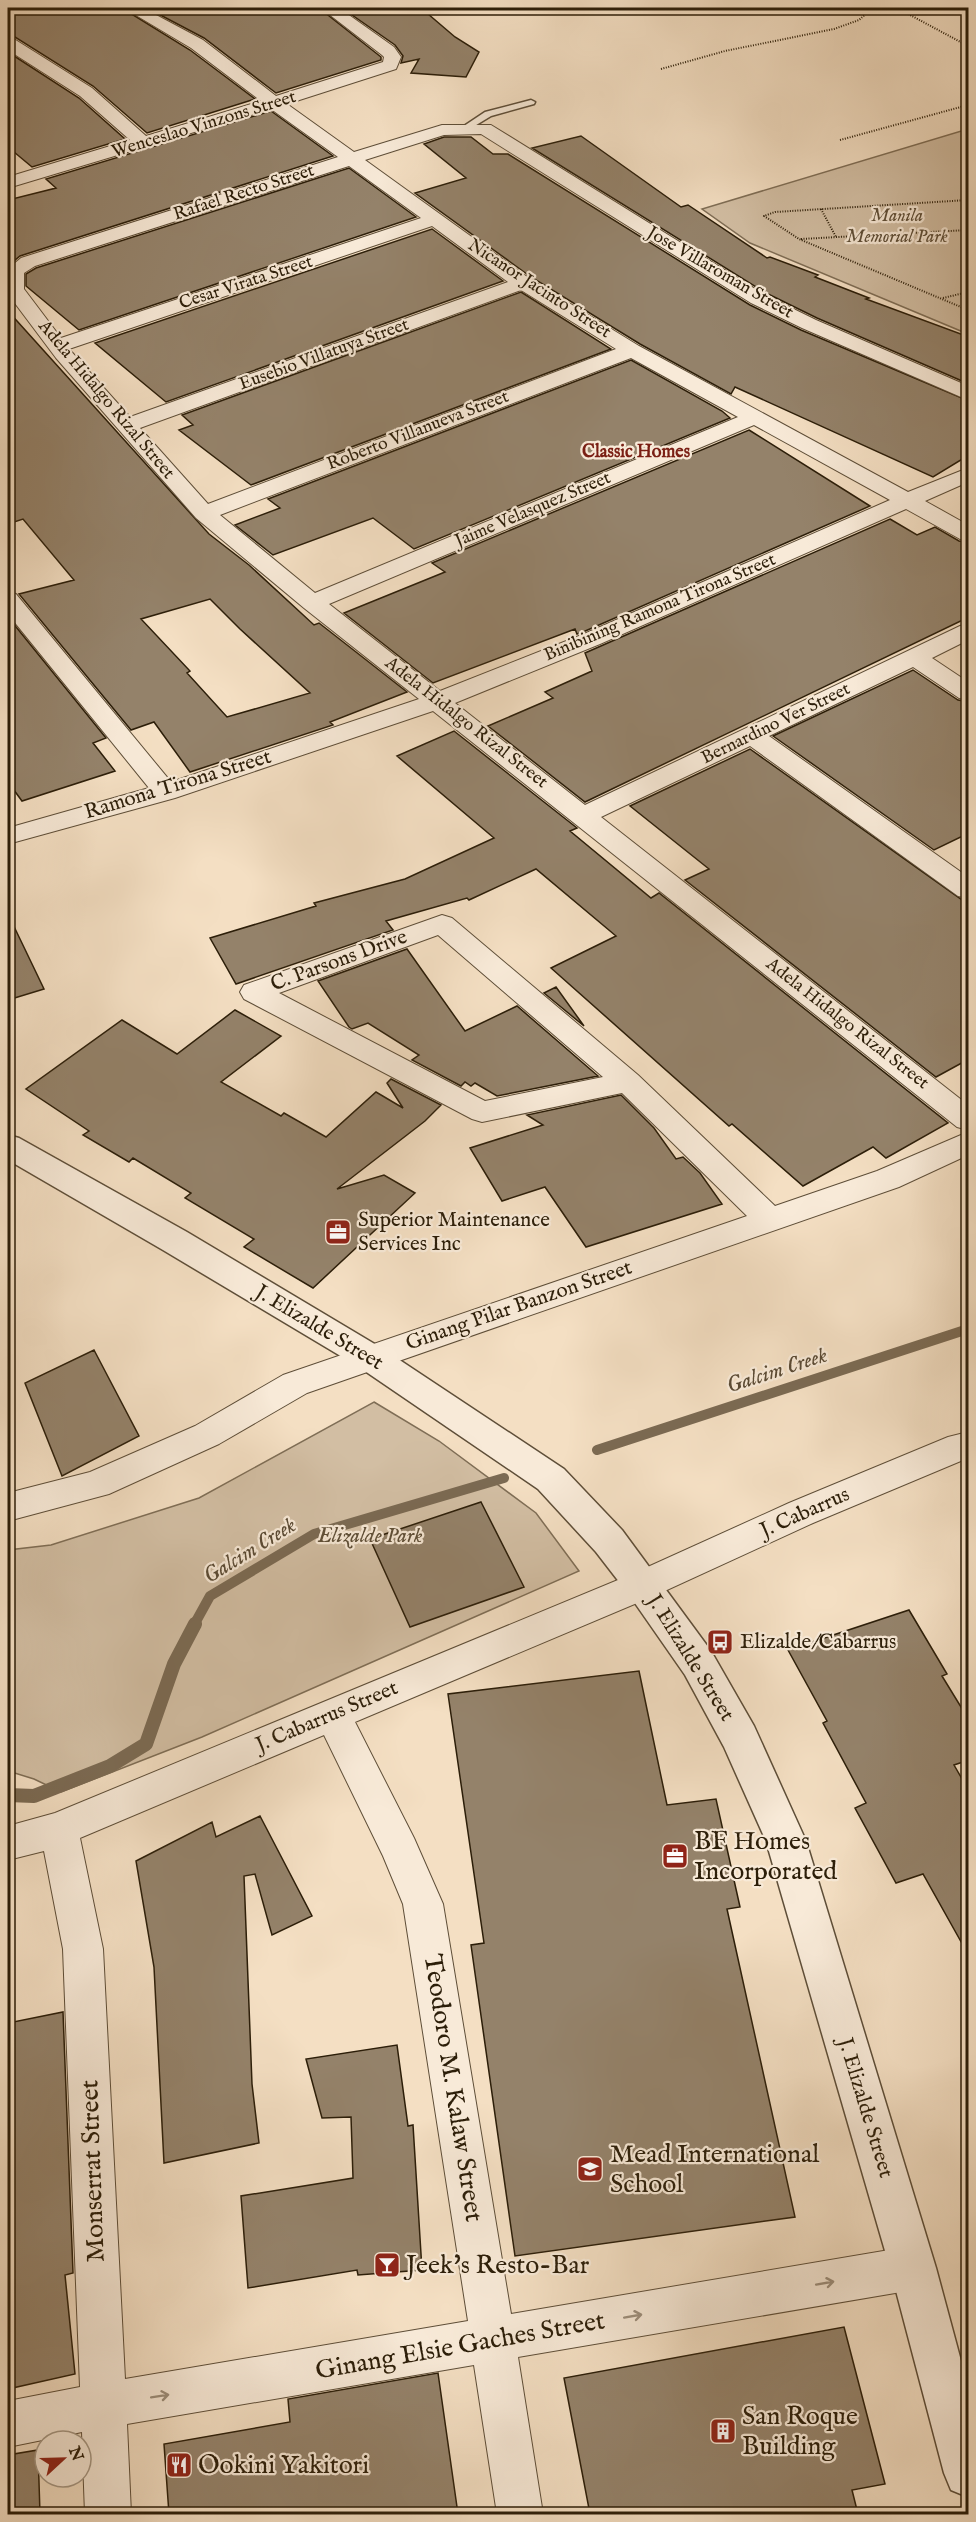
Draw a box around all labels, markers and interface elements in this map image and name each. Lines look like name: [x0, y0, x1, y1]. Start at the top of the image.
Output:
street label: Wenceslao Vinzons Street: [109, 86, 299, 164]
street label: Rafael Recto Street: [171, 159, 317, 227]
park label: Manila Memorial Park: [846, 205, 948, 249]
street label: Jose Villaroman Street: [641, 221, 797, 324]
street label: Nicanor Jacinto Street: [463, 234, 615, 344]
street label: Cesar Virata Street: [176, 251, 316, 315]
street label: Eusebio Villatuya Street: [236, 314, 412, 396]
street label: Adela Hidalgo Rizal Street: [32, 315, 179, 484]
street label: Roberto Villanueva Street: [324, 386, 512, 476]
district label: Classic Homes: [582, 441, 691, 464]
street label: Jaime Velasquez Street: [450, 467, 614, 554]
street label: Binibining Ramona Tirona Street: [541, 549, 779, 667]
street label: Adela Hidalgo Rizal Street: [379, 652, 552, 794]
street label: Bernardino Ver Street: [698, 678, 854, 770]
street label: Ramona Tirona Street: [81, 744, 275, 826]
street label: C. Parsons Drive: [267, 924, 411, 998]
street label: Adela Hidalgo Rizal Street: [760, 953, 933, 1095]
place label: Superior Maintenance Services Inc: [358, 1207, 550, 1258]
office icon: Superior Maintenance Services Inc: [323, 1217, 353, 1247]
street label: Ginang Pilar Banzon Street: [402, 1255, 636, 1357]
street label: J. Elizalde Street: [248, 1278, 388, 1377]
water label: Galcim Creek: [723, 1342, 831, 1400]
street label: J. Cabarrus: [754, 1481, 854, 1545]
water label: Galcim Creek: [198, 1511, 302, 1590]
park label: Elizalde Park: [317, 1523, 423, 1550]
street label: J. Elizalde Street: [639, 1588, 740, 1727]
bus stop icon: Elizalde/Cabarrus: [705, 1627, 735, 1657]
place label: Elizalde/Cabarrus: [740, 1629, 896, 1656]
street label: J. Cabarrus Street: [250, 1675, 402, 1760]
place label: BF Homes Incorporated: [694, 1825, 837, 1888]
office icon: BF Homes Incorporated: [660, 1841, 690, 1871]
street label: Teodoro M. Kalaw Street: [416, 1952, 490, 2224]
street label: J. Elizalde Street: [830, 2033, 899, 2181]
street label: Monserrat Street: [73, 2079, 113, 2263]
place label: Mead International School: [610, 2138, 820, 2201]
school or university icon: Mead International School: [575, 2154, 605, 2184]
place label: Jeek's Resto-Bar: [403, 2249, 590, 2282]
bar icon: Jeek's Resto-Bar: [372, 2250, 402, 2280]
one-way arrow: [815, 2278, 834, 2289]
street label: Ginang Elsie Gaches Street: [313, 2304, 607, 2388]
one-way arrow: [623, 2311, 642, 2322]
one-way arrow: [150, 2390, 170, 2401]
place label: San Roque Building: [742, 2400, 858, 2463]
building icon: San Roque Building: [708, 2416, 738, 2446]
north arrow: [33, 2429, 93, 2489]
text: N: [63, 2443, 87, 2464]
place label: Ookini Yakitori: [198, 2449, 369, 2482]
restaurant icon: Ookini Yakitori: [164, 2450, 194, 2480]

